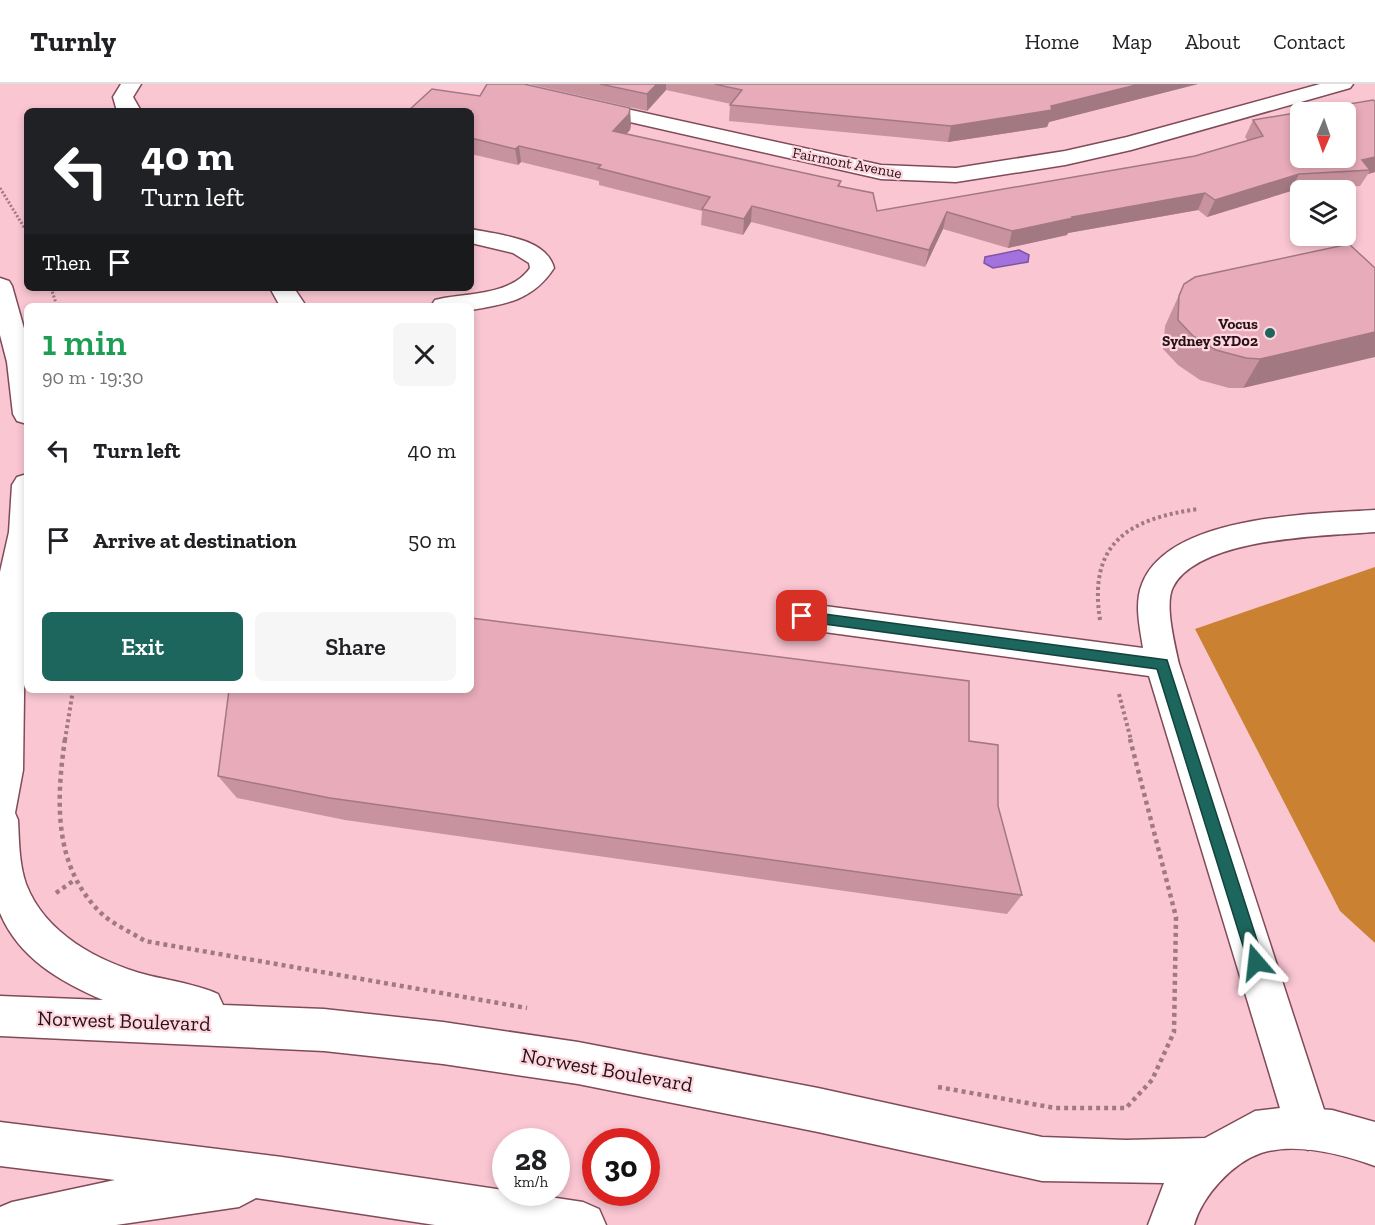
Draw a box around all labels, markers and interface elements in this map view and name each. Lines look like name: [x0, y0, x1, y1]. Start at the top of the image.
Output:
text: Turnly: [30, 25, 116, 58]
text: Home: [1025, 29, 1079, 54]
text: Map: [1112, 29, 1152, 54]
text: About: [1185, 29, 1240, 54]
text: Contact: [1273, 29, 1345, 54]
north arrow: [1290, 102, 1356, 168]
map controls: [1290, 102, 1356, 246]
text: 40 m: [141, 130, 234, 181]
icon: left: [42, 132, 120, 210]
street label: Fairmont Avenue: [791, 144, 903, 182]
button: layers: [1290, 180, 1356, 246]
text: Turn left: [141, 181, 244, 213]
icon: arrive: [103, 246, 136, 279]
text: Then: [42, 249, 91, 276]
place label: Vocus Sydney SYD02: [1162, 315, 1258, 350]
text: 1 min: [42, 321, 127, 364]
button: close: [393, 323, 456, 386]
marker: Vocus Sydney SYD02: [1263, 326, 1277, 340]
text: 90 m · 19:30: [42, 365, 144, 389]
icon: left: [42, 434, 75, 467]
text: Turn left: [93, 437, 180, 464]
text: 40 m: [407, 437, 456, 464]
icon: arrive: [42, 524, 75, 557]
text: Arrive at destination: [93, 527, 296, 554]
text: 50 m: [408, 527, 456, 554]
pin: [776, 590, 827, 641]
icon: arrive: [785, 599, 818, 632]
button: Exit: [42, 612, 243, 681]
button: Share: [255, 612, 456, 681]
position arrow: [1224, 930, 1288, 994]
street label: Norwest Boulevard: [37, 1005, 212, 1036]
street label: Norwest Boulevard: [519, 1042, 695, 1097]
speed limit sign: 30: [582, 1128, 660, 1206]
text: 28: [515, 1142, 547, 1178]
text: km/h: [514, 1173, 548, 1191]

